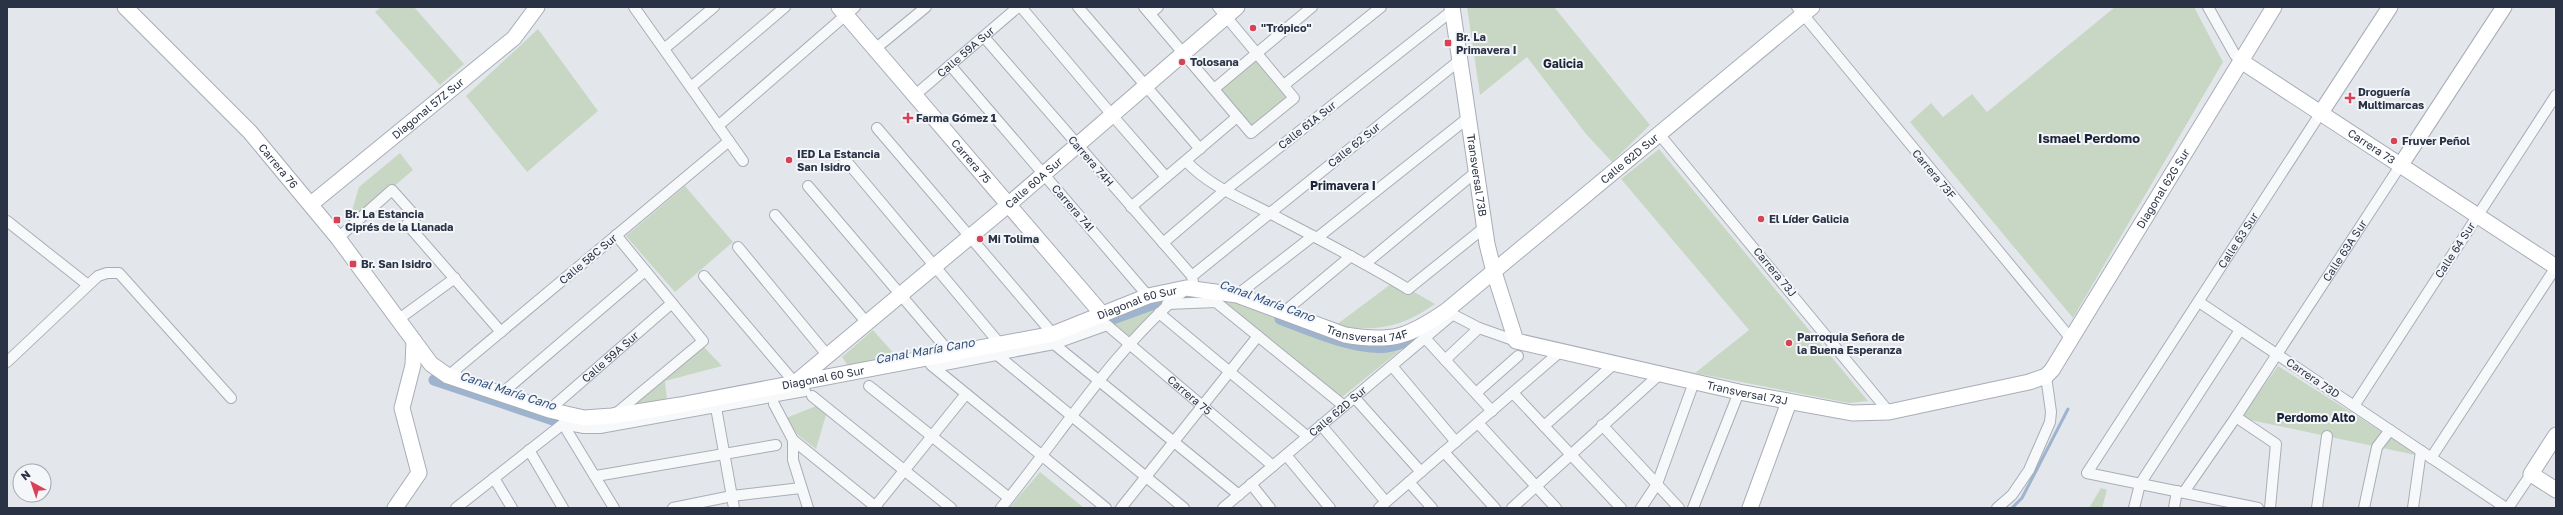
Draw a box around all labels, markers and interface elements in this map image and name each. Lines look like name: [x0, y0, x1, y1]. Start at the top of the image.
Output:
place label: "Trópico": [1261, 21, 1311, 34]
street label: Calle 59A Sur: [934, 23, 997, 79]
marker: "Trópico": [1248, 23, 1258, 33]
place label: Br. La Primavera I: [1456, 30, 1516, 56]
marker: Br. La Primavera I: [1443, 38, 1453, 48]
place label: Tolosana: [1190, 55, 1239, 68]
district label: Galicia: [1543, 56, 1583, 71]
marker: Tolosana: [1177, 57, 1187, 67]
street label: Diagonal 57Z Sur: [389, 74, 467, 141]
place label: Droguería Multimarcas: [2358, 85, 2424, 111]
marker: Droguería Multimarcas: [2345, 93, 2355, 103]
street label: Calle 61A Sur: [1275, 98, 1339, 151]
place label: Farma Gómez 1: [916, 111, 997, 124]
marker: Farma Gómez 1: [903, 113, 913, 123]
street label: Calle 62 Sur: [1325, 119, 1383, 170]
street label: Carrera 73: [2346, 126, 2398, 166]
street label: Calle 62D Sur: [1597, 130, 1661, 186]
district label: Ismael Perdomo: [2038, 130, 2140, 146]
street label: Carrera 74H: [1066, 133, 1117, 189]
street label: Transversal 73B: [1465, 133, 1490, 217]
place label: Fruver Peñol: [2402, 134, 2470, 147]
street label: Carrera 75: [949, 136, 994, 186]
marker: Fruver Peñol: [2389, 136, 2399, 146]
street label: Carrera 76: [256, 141, 301, 191]
street label: Diagonal 62G Sur: [2133, 145, 2192, 230]
street label: Carrera 73F: [1910, 146, 1959, 201]
place label: IED La Estancia San Isidro: [797, 147, 880, 173]
street label: Calle 60A Sur: [1002, 154, 1065, 211]
marker: IED La Estancia San Isidro: [784, 155, 794, 165]
district label: Primavera I: [1310, 178, 1376, 193]
street label: Carrera 74I: [1050, 182, 1097, 234]
place label: Br. La Estancia Ciprés de la Llanada: [345, 207, 453, 233]
street label: Calle 63 Sur: [2215, 209, 2261, 270]
place label: El Líder Galicia: [1769, 212, 1849, 225]
marker: El Líder Galicia: [1756, 214, 1766, 224]
marker: Br. La Estancia Ciprés de la Llanada: [332, 215, 342, 225]
street label: Calle 63A Sur: [2319, 216, 2370, 284]
street label: Calle 64 Sur: [2432, 219, 2478, 280]
street label: Calle 58C Sur: [556, 230, 620, 286]
place label: Mi Tolima: [988, 232, 1039, 245]
marker: Mi Tolima: [975, 234, 985, 244]
street label: Carrera 73J: [1751, 244, 1800, 299]
place label: Br. San Isidro: [361, 257, 432, 270]
marker: Br. San Isidro: [348, 259, 358, 269]
water label: Canal María Cano: [1218, 276, 1318, 325]
street label: Diagonal 60 Sur: [1095, 283, 1179, 322]
street label: Transversal 74F: [1325, 322, 1410, 344]
street label: Calle 59A Sur: [579, 328, 641, 385]
place label: Parroquia Señora de la Buena Esperanza: [1797, 330, 1905, 356]
water label: Canal María Cano: [874, 334, 976, 367]
marker: Parroquia Señora de la Buena Esperanza: [1784, 338, 1794, 348]
street label: Carrera 73D: [2284, 355, 2343, 400]
street label: Diagonal 60 Sur: [781, 363, 866, 391]
water label: Canal María Cano: [458, 368, 559, 413]
street label: Carrera 75: [1165, 372, 1215, 417]
street label: Transversal 73J: [1706, 378, 1789, 407]
street label: Calle 62D Sur: [1306, 383, 1369, 439]
district label: Perdomo Alto: [2277, 410, 2355, 425]
north arrow: [12, 463, 52, 503]
text: N: [18, 467, 33, 483]

